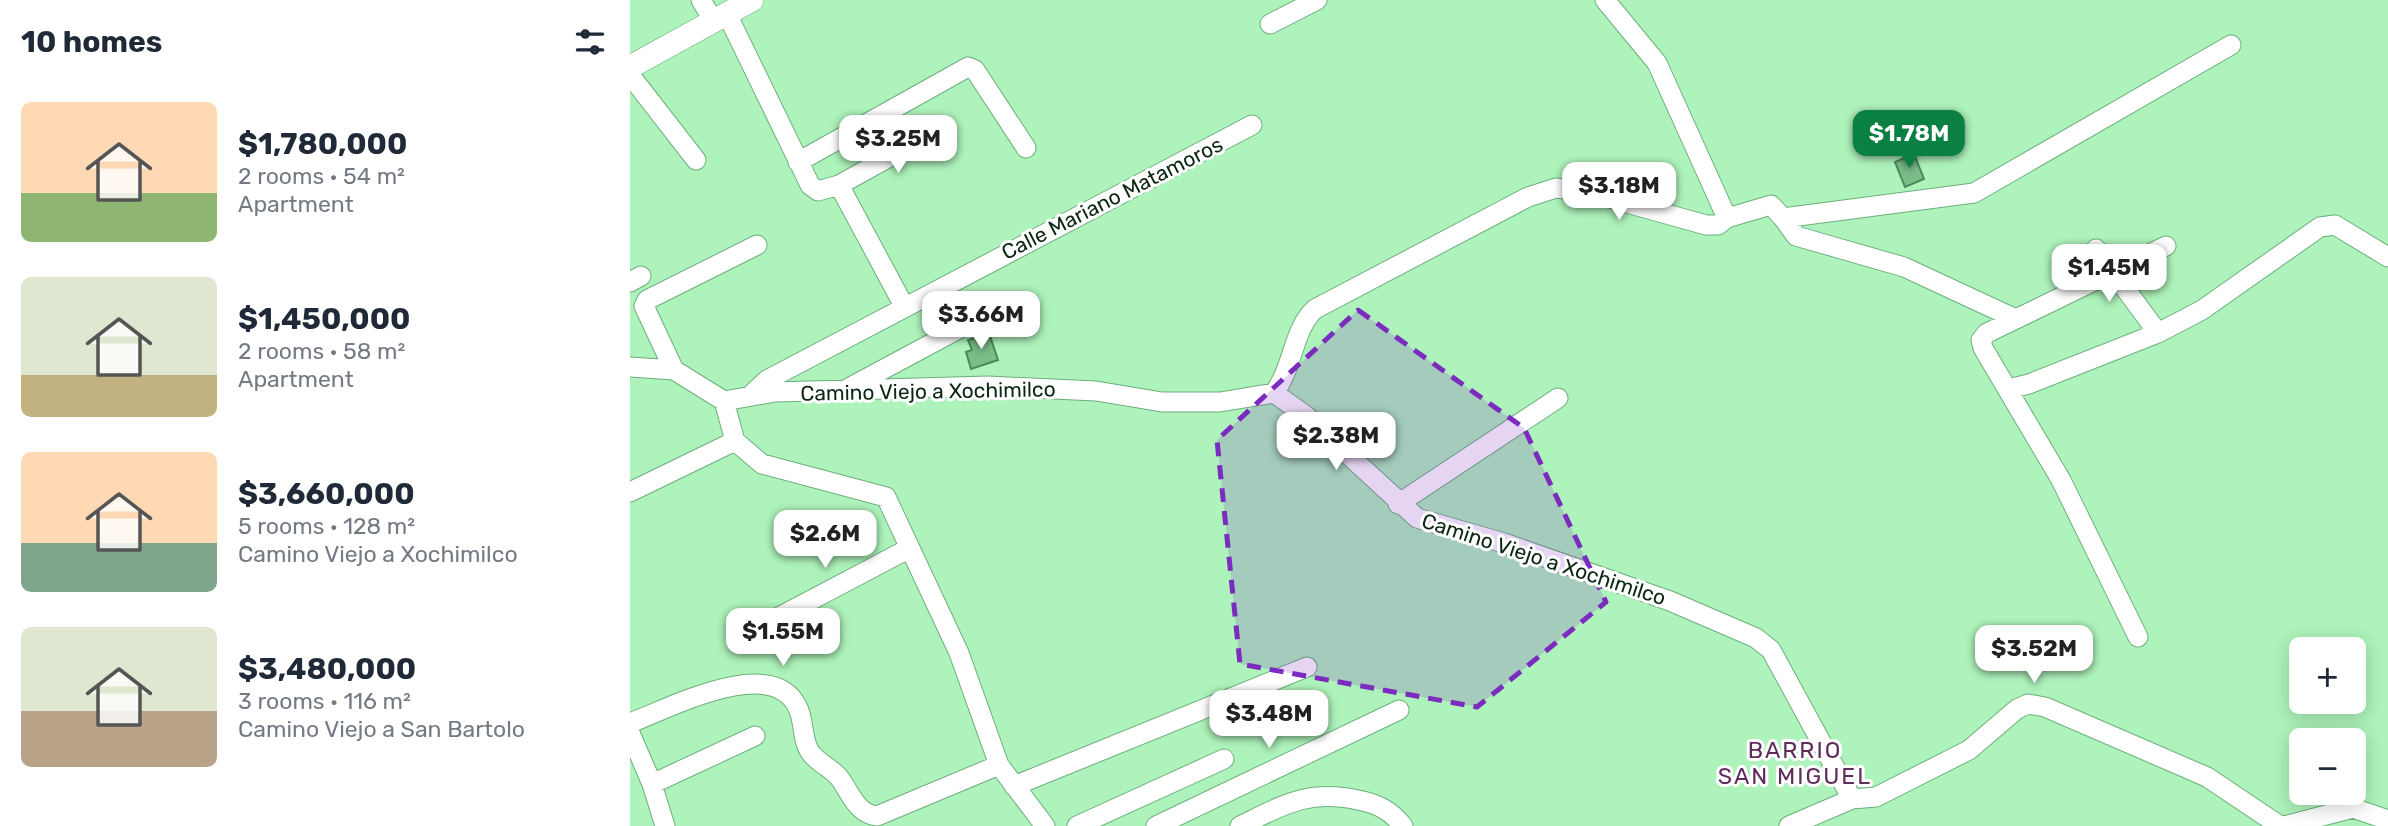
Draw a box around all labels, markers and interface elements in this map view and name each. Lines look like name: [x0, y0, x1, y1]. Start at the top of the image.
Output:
icon: filters: [571, 23, 609, 61]
text: 10 homes: [21, 24, 162, 60]
pin: $1.78M: [1852, 110, 1966, 170]
pin: $3.25M: [841, 116, 955, 175]
text: $1.78M: [1869, 119, 1949, 147]
text: $3.25M: [855, 124, 941, 152]
text: $1,780,000: [238, 126, 407, 162]
icon: home: [77, 130, 161, 214]
street label: Calle Mariano Matamoros: [997, 131, 1227, 265]
text: 2 rooms · 54 m²: [238, 162, 405, 190]
pin: $3.18M: [1562, 162, 1676, 222]
text: $3.18M: [1578, 171, 1660, 199]
text: Apartment: [238, 190, 354, 218]
pin: $1.45M: [2052, 244, 2166, 304]
text: $1.45M: [2068, 253, 2150, 281]
pin: $3.66M: [924, 292, 1038, 351]
text: $3.66M: [938, 300, 1024, 328]
text: $1,450,000: [238, 301, 410, 337]
icon: home: [77, 305, 161, 389]
text: 2 rooms · 58 m²: [238, 337, 405, 365]
text: Apartment: [238, 365, 354, 393]
street label: Camino Viejo a Xochimilco: [800, 376, 1056, 406]
pin: $2.38M: [1279, 412, 1393, 472]
text: $2.38M: [1293, 421, 1379, 449]
text: $3,660,000: [238, 476, 415, 512]
icon: home: [77, 480, 161, 564]
street label: Camino Viejo a Xochimilco: [1419, 508, 1669, 610]
pin: $2.6M: [776, 510, 874, 570]
text: 5 rooms · 128 m²: [238, 512, 415, 540]
text: $2.6M: [790, 519, 860, 547]
text: Camino Viejo a Xochimilco: [238, 540, 518, 568]
pin: $1.55M: [726, 608, 840, 668]
text: $1.55M: [742, 617, 824, 645]
pin: $3.52M: [1977, 626, 2091, 685]
text: $3.52M: [1991, 634, 2077, 662]
map controls: [2289, 637, 2366, 805]
button: +: [2289, 637, 2366, 714]
text: $3,480,000: [238, 651, 416, 687]
icon: home: [77, 655, 161, 739]
text: 3 rooms · 116 m²: [238, 687, 411, 715]
pin: $3.48M: [1212, 690, 1326, 750]
text: $3.48M: [1225, 699, 1313, 727]
text: Camino Viejo a San Bartolo: [238, 715, 525, 743]
button: −: [2289, 728, 2366, 805]
district label: BARRIO SAN MIGUEL: [1718, 736, 1872, 790]

